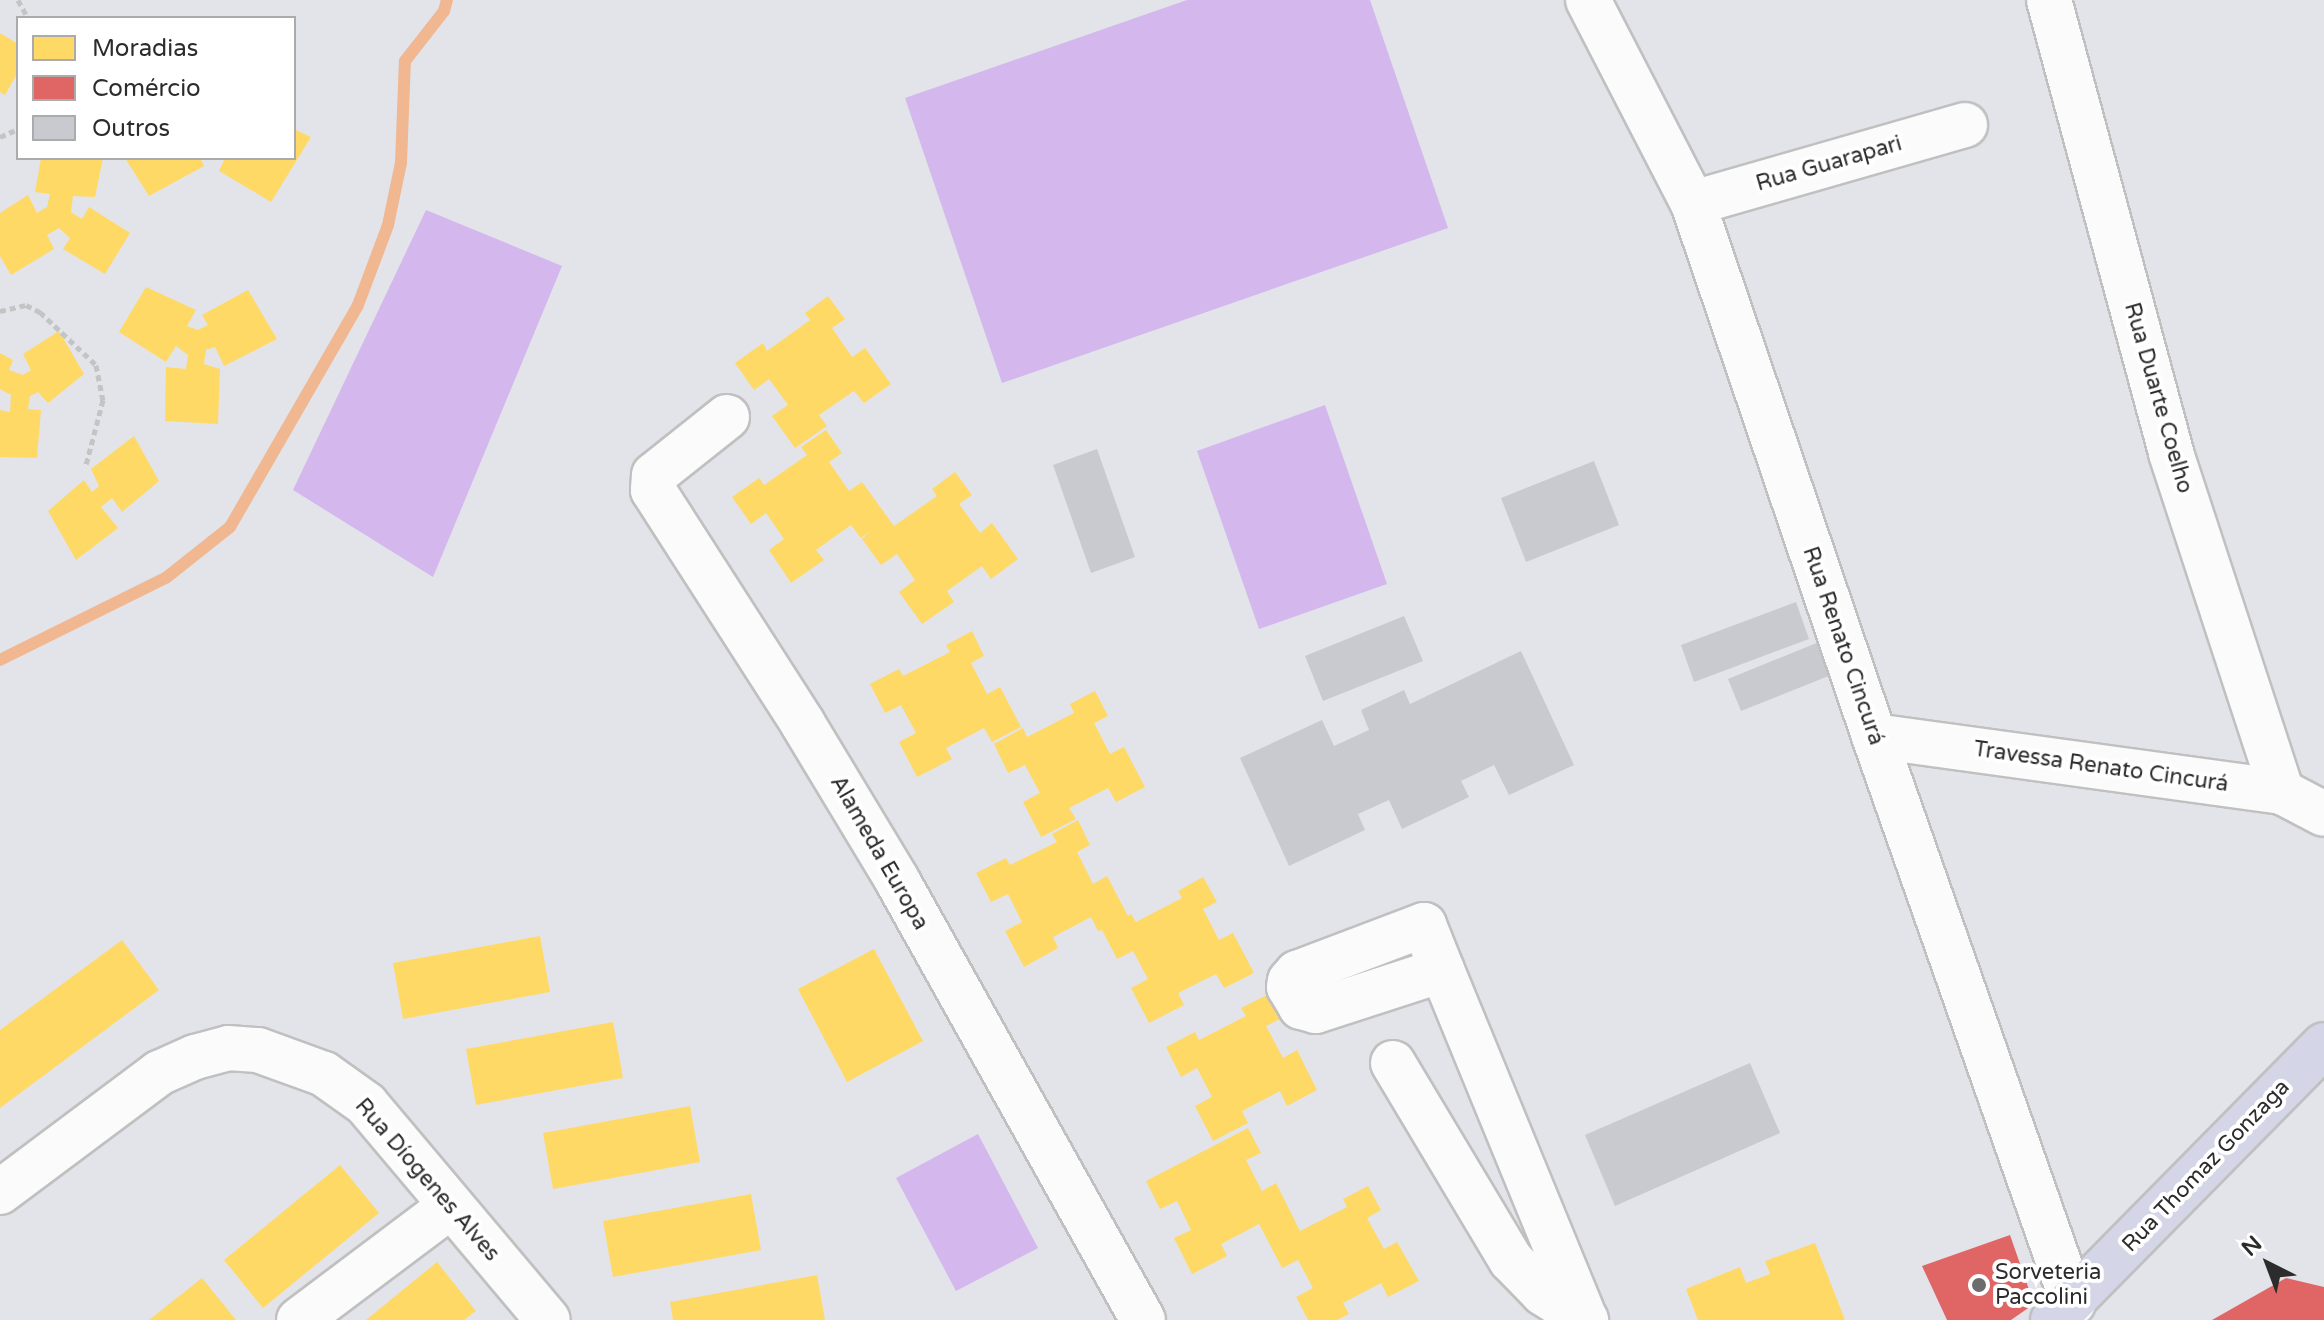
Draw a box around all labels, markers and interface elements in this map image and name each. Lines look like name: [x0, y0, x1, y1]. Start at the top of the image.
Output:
legend: [16, 16, 296, 160]
text: Moradias: [92, 34, 198, 63]
text: Comércio: [92, 74, 201, 103]
text: Outros: [92, 114, 170, 143]
street label: Rua Guarapari: [1753, 131, 1905, 197]
street label: Rua Duarte Coelho: [2118, 300, 2198, 496]
street label: Rua Renato Cincurá: [1797, 543, 1889, 749]
street label: Travessa Renato Cincurá: [1972, 736, 2230, 798]
street label: Alameda Europa: [824, 771, 934, 935]
street label: Rua Thomaz Gonzaga: [2117, 1074, 2295, 1258]
street label: Rua Díogenes Alves: [349, 1093, 505, 1267]
north arrow: [2228, 1224, 2308, 1304]
text: N: [2237, 1231, 2267, 1262]
place label: Sorveteria Paccolini: [1995, 1259, 2101, 1310]
marker: Sorveteria Paccolini: [1970, 1276, 1988, 1294]

